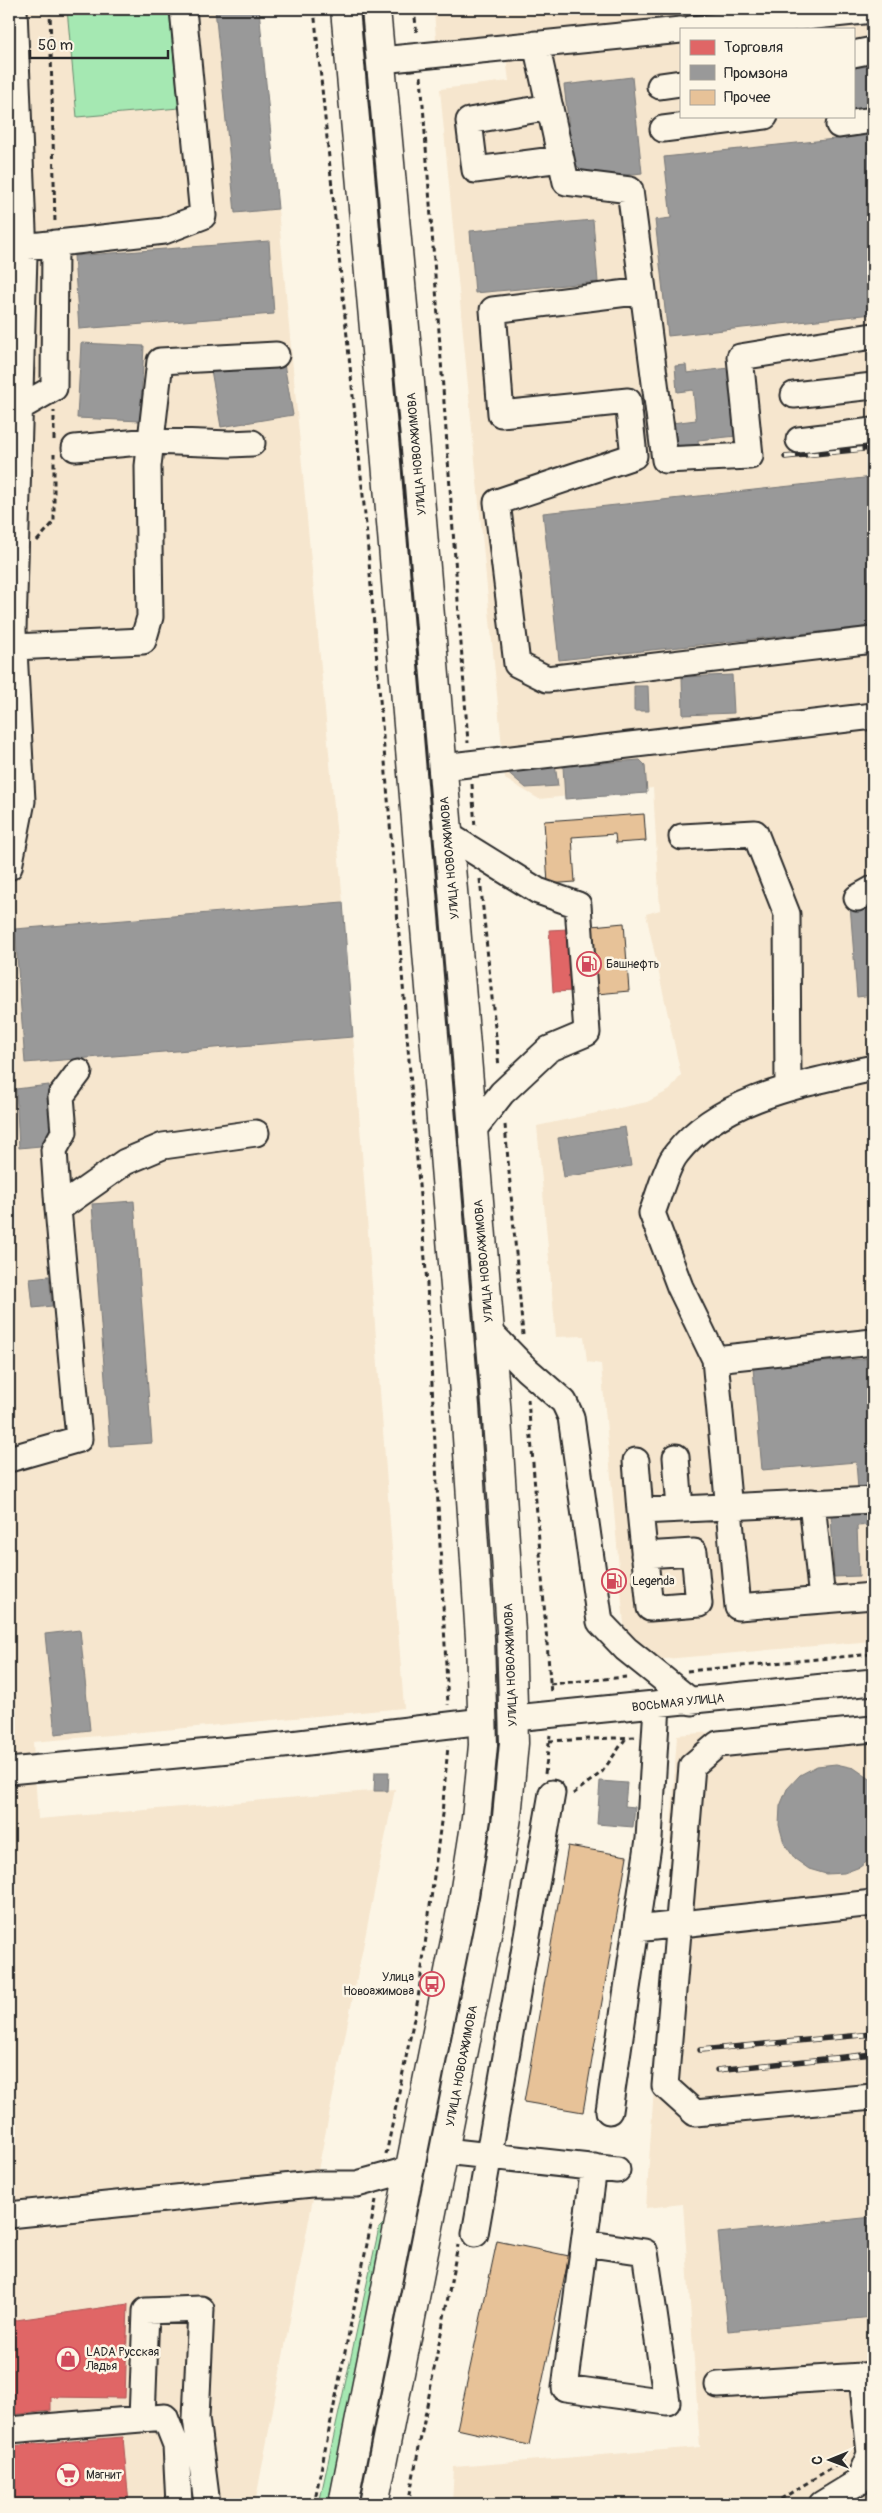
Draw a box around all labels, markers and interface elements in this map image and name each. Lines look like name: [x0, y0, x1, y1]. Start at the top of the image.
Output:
scale bar: [30, 28, 168, 60]
legend: [680, 28, 854, 118]
text: 50 m: [38, 36, 73, 55]
text: Торговля: [724, 38, 783, 57]
text: Промзона: [724, 64, 788, 83]
text: Прочее: [724, 88, 771, 107]
street label: УЛИЦА НОВОАЖИМОВА: [404, 392, 430, 516]
street label: УЛИЦА НОВОАЖИМОВА: [437, 796, 463, 920]
fuel station icon: Башнефть: [576, 951, 602, 977]
place label: Башнефть: [606, 957, 659, 972]
street label: УЛИЦА НОВОАЖИМОВА: [471, 1199, 497, 1323]
fuel station icon: Legenda: [601, 1568, 627, 1594]
place label: Legenda: [632, 1574, 675, 1589]
street label: УЛИЦА НОВОАЖИМОВА: [501, 1603, 521, 1727]
street label: ВОСЬМАЯ УЛИЦА: [631, 1691, 725, 1715]
place label: Улица Новоажимова: [343, 1970, 414, 1999]
bus stop icon: Улица Новоажимова: [419, 1971, 445, 1997]
street label: УЛИЦА НОВОАЖИМОВА: [443, 2004, 481, 2128]
place label: LADA Русская Ладья: [85, 2345, 160, 2374]
shop icon: LADA Русская Ладья: [55, 2346, 81, 2372]
north arrow: [804, 2436, 854, 2486]
text: С: [809, 2455, 826, 2465]
supermarket icon: Магнит: [55, 2462, 81, 2488]
place label: Магнит: [86, 2468, 122, 2483]

